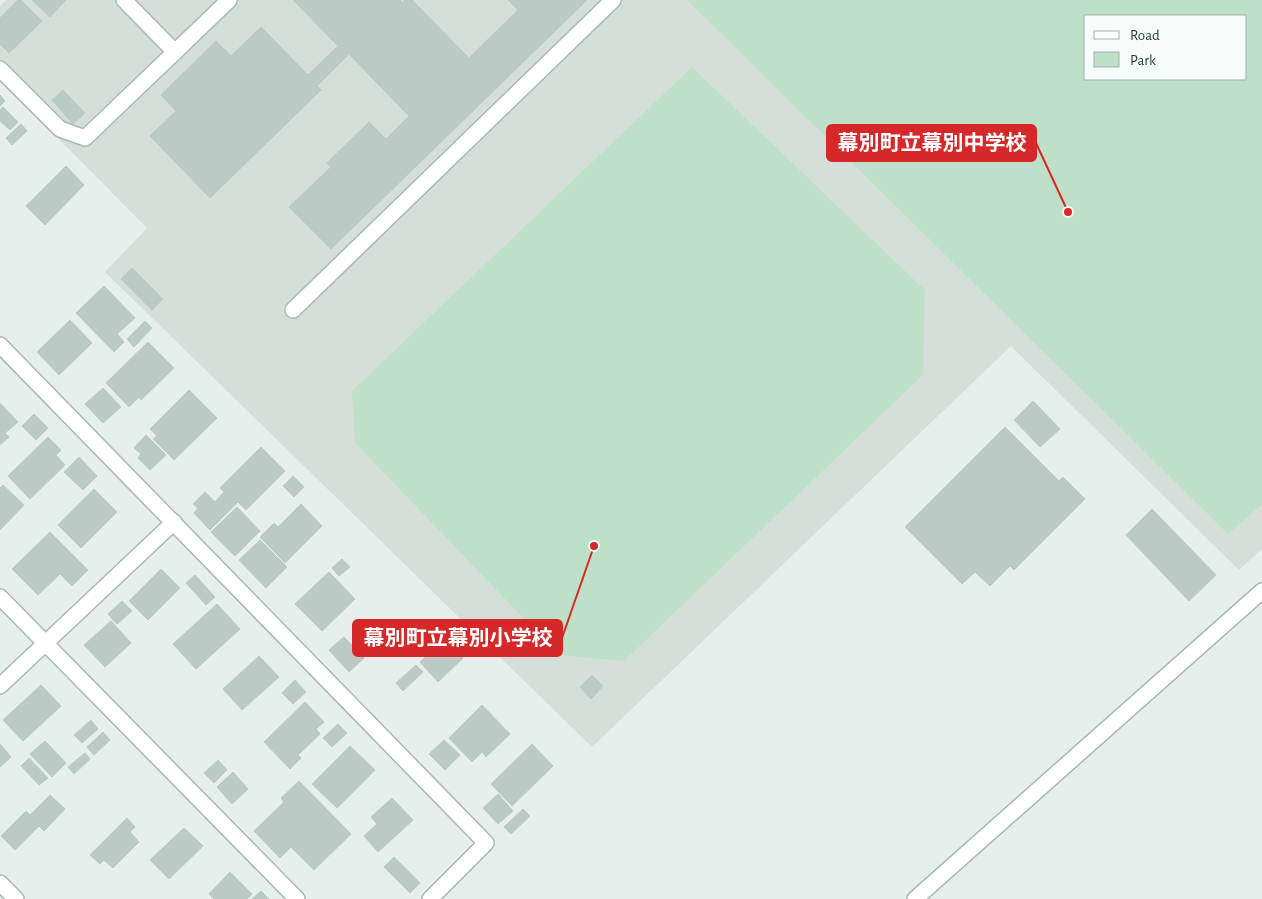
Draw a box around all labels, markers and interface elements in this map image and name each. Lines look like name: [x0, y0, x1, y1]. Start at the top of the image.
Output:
legend: [1084, 15, 1247, 80]
text: Road: [1130, 28, 1160, 43]
text: Park: [1130, 53, 1156, 68]
callout: 幕別町立幕別中学校: [827, 125, 1036, 161]
text: 幕別町立幕別中学校: [838, 132, 1027, 154]
callout: 幕別町立幕別小学校: [353, 620, 562, 656]
text: 幕別町立幕別小学校: [364, 627, 553, 649]

